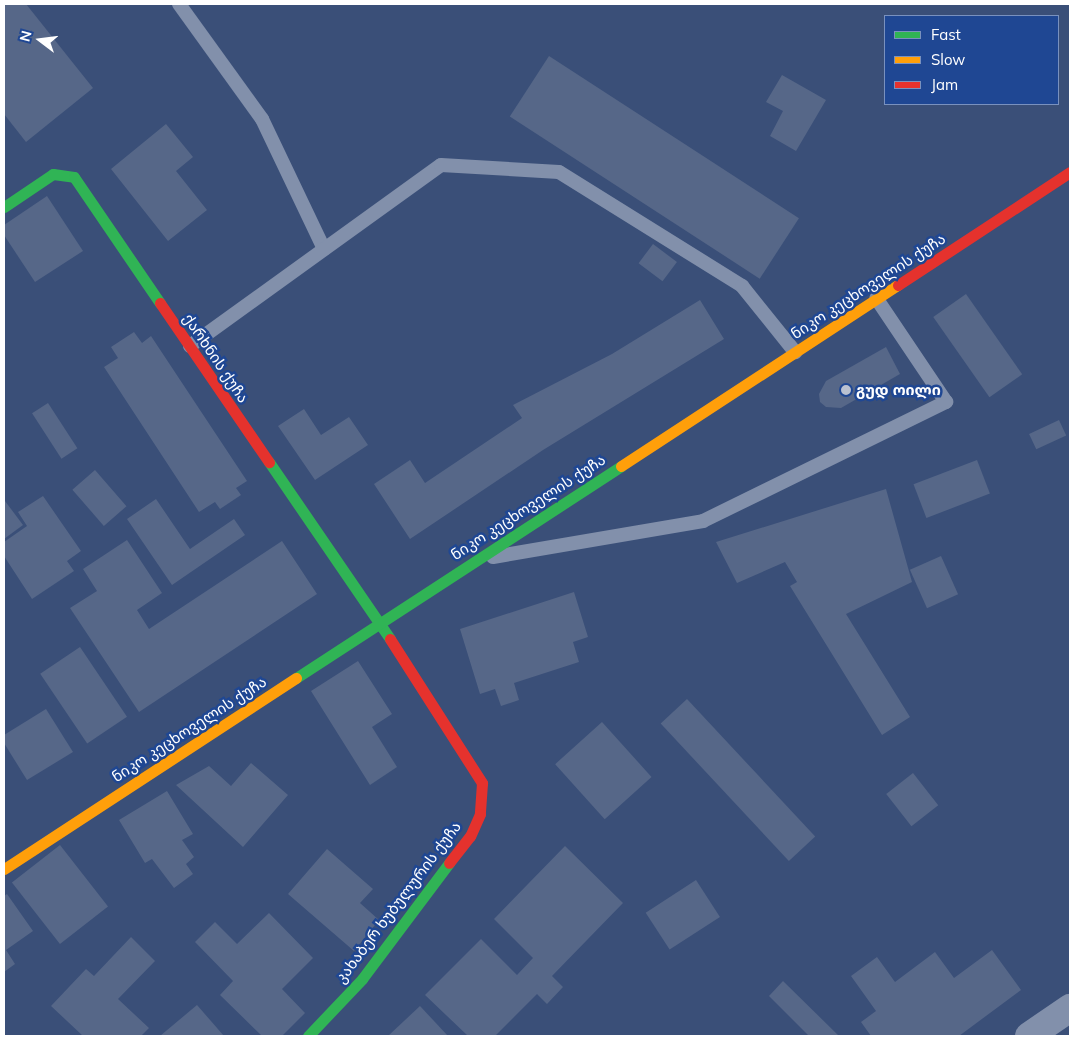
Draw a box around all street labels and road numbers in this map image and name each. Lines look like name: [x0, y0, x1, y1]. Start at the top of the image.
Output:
street label: ნიკო კეცხოველის ქუჩა: [787, 229, 949, 343]
street label: ქარხნის ქუჩა: [179, 310, 253, 406]
street label: ნიკო კეცხოველის ქუჩა: [447, 450, 609, 564]
street label: ნიკო კეცხოველის ქუჩა: [108, 672, 270, 786]
street label: კახაბერ ხუბულურის ქუჩა: [331, 818, 465, 986]

